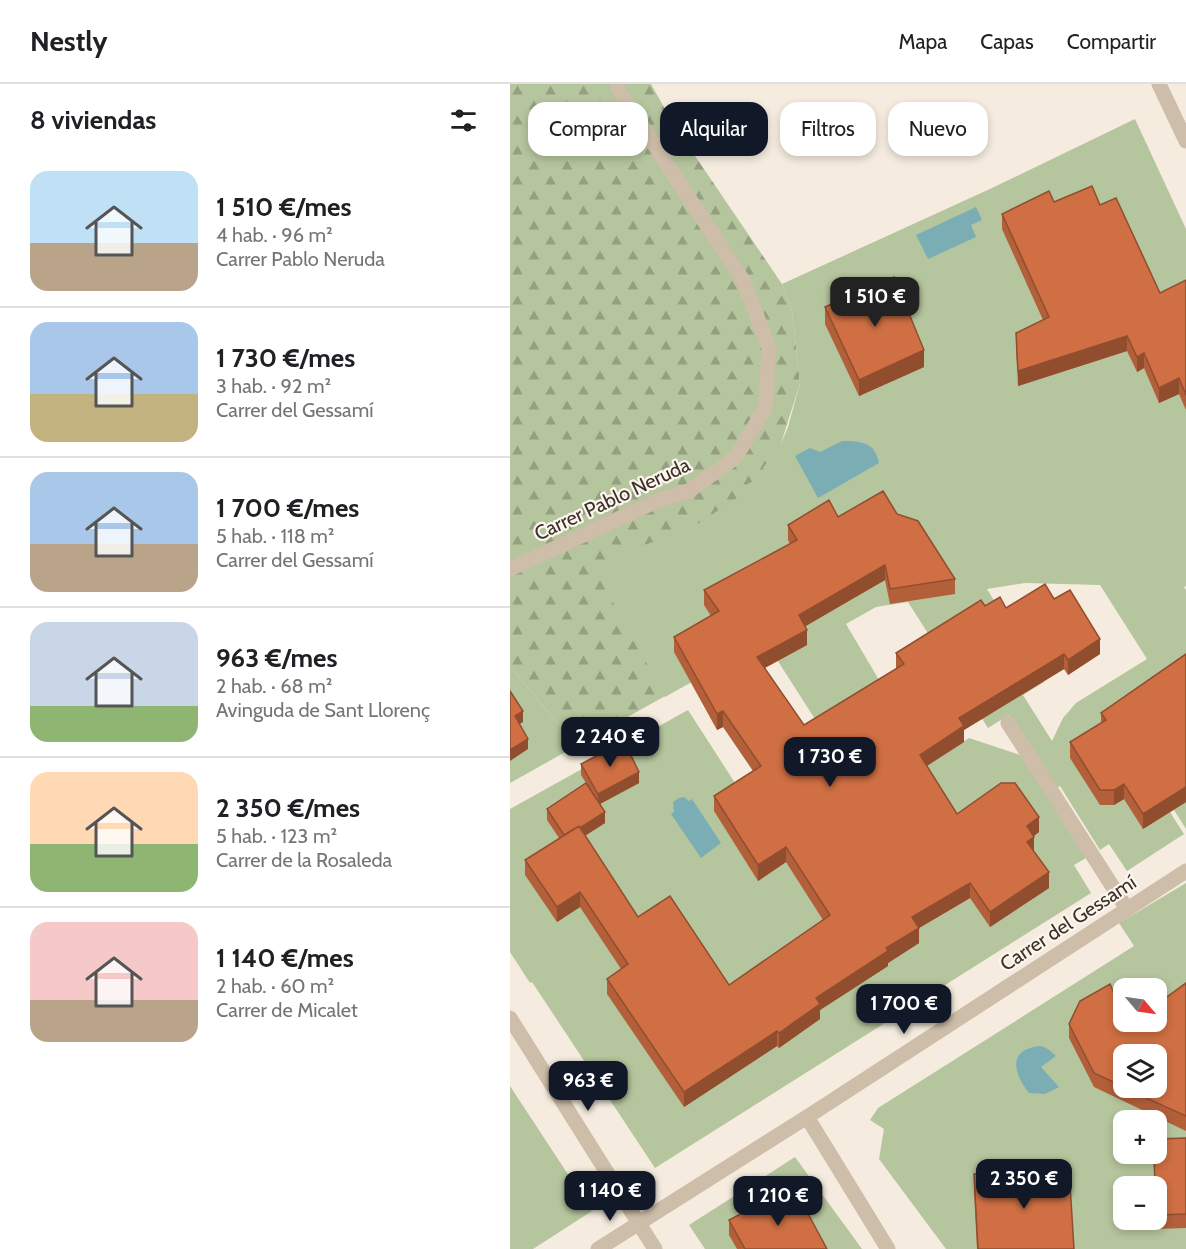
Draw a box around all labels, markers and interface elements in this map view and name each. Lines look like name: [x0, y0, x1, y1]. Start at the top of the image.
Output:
text: Nestly: [30, 24, 108, 58]
text: Mapa: [899, 29, 947, 54]
text: Capas: [980, 29, 1034, 54]
text: Compartir: [1067, 29, 1156, 54]
chip: Comprar: [528, 102, 648, 156]
chip: Alquilar: [660, 102, 768, 156]
chip: Filtros: [780, 102, 876, 156]
chip: Nuevo: [888, 102, 988, 156]
text: 8 viviendas: [30, 104, 156, 136]
icon: filters: [447, 104, 480, 137]
text: 1 510 €/mes: [216, 191, 352, 223]
icon: home: [78, 195, 150, 267]
text: 4 hab. · 96 m²: [216, 223, 333, 247]
text: Carrer Pablo Neruda: [216, 247, 385, 271]
pin: 1 510 €: [820, 277, 930, 328]
text: 1 510 €: [844, 284, 906, 308]
text: 1 730 €/mes: [216, 342, 355, 374]
icon: home: [78, 346, 150, 418]
text: 3 hab. · 92 m²: [216, 374, 331, 398]
text: Carrer del Gessamí: [216, 398, 373, 422]
street label: Carrer Pablo Neruda: [530, 452, 694, 546]
text: 1 700 €/mes: [216, 492, 359, 524]
icon: home: [78, 496, 150, 568]
text: 5 hab. · 118 m²: [216, 524, 334, 548]
text: Carrer del Gessamí: [216, 548, 373, 572]
text: 963 €/mes: [216, 642, 337, 674]
icon: home: [78, 646, 150, 718]
text: 2 hab. · 68 m²: [216, 674, 332, 698]
text: Avinguda de Sant Llorenç: [216, 698, 430, 722]
pin: 2 240 €: [555, 717, 665, 768]
text: 2 240 €: [575, 724, 645, 748]
pin: 1 730 €: [775, 737, 885, 788]
text: 1 730 €: [798, 744, 862, 768]
text: 2 350 €/mes: [216, 792, 360, 824]
icon: home: [78, 796, 150, 868]
text: 5 hab. · 123 m²: [216, 824, 337, 848]
text: Carrer de la Rosaleda: [216, 848, 392, 872]
street label: Carrer del Gessamí: [995, 870, 1141, 976]
text: 1 140 €/mes: [216, 942, 354, 974]
icon: home: [78, 946, 150, 1018]
text: 2 hab. · 60 m²: [216, 974, 334, 998]
north arrow: [1113, 978, 1167, 1032]
map controls: [1113, 978, 1167, 1230]
pin: 1 700 €: [849, 984, 959, 1035]
text: 1 700 €: [870, 991, 938, 1015]
text: Carrer de Micalet: [216, 998, 358, 1022]
button: layers: [1113, 1044, 1167, 1098]
pin: 963 €: [546, 1061, 630, 1112]
text: 963 €: [563, 1068, 613, 1092]
button: +: [1113, 1110, 1167, 1164]
pin: 2 350 €: [969, 1159, 1079, 1210]
text: 2 350 €: [990, 1166, 1058, 1190]
pin: 1 140 €: [555, 1171, 665, 1222]
pin: 1 210 €: [723, 1176, 833, 1227]
button: −: [1113, 1176, 1167, 1230]
text: 1 140 €: [578, 1178, 642, 1202]
text: 1 210 €: [747, 1183, 809, 1207]

